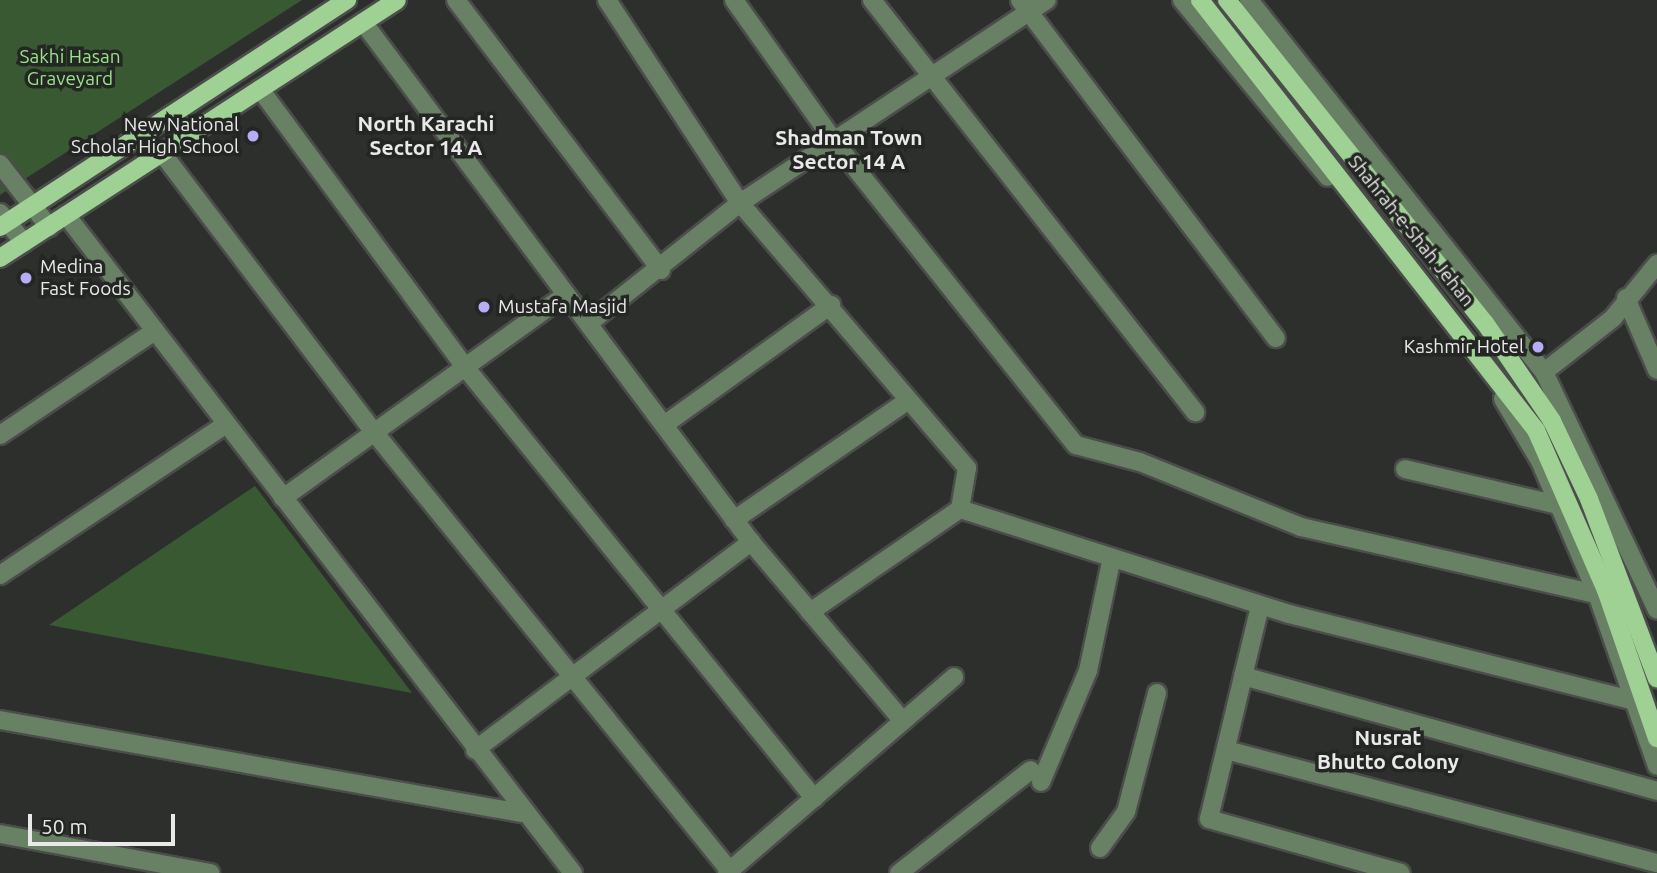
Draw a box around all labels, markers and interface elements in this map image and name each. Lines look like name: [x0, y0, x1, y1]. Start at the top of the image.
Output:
park label: Sakhi Hasan Graveyard: [19, 46, 121, 90]
district label: North Karachi Sector 14 A: [358, 110, 494, 160]
place label: New National Scholar High School: [71, 114, 239, 158]
district label: Shadman Town Sector 14 A: [775, 124, 923, 174]
marker: New National Scholar High School: [245, 128, 261, 144]
street label: Shahrah-e-Shah Jehan: [1343, 151, 1479, 311]
place label: Medina Fast Foods: [40, 256, 131, 300]
marker: Medina Fast Foods: [18, 270, 34, 286]
place label: Mustafa Masjid: [498, 296, 627, 318]
marker: Mustafa Masjid: [476, 299, 492, 315]
place label: Kashmir Hotel: [1404, 336, 1524, 358]
marker: Kashmir Hotel: [1530, 339, 1546, 355]
district label: Nusrat Bhutto Colony: [1317, 724, 1459, 774]
scale bar: [32, 800, 178, 844]
text: 50 m: [41, 814, 88, 838]

